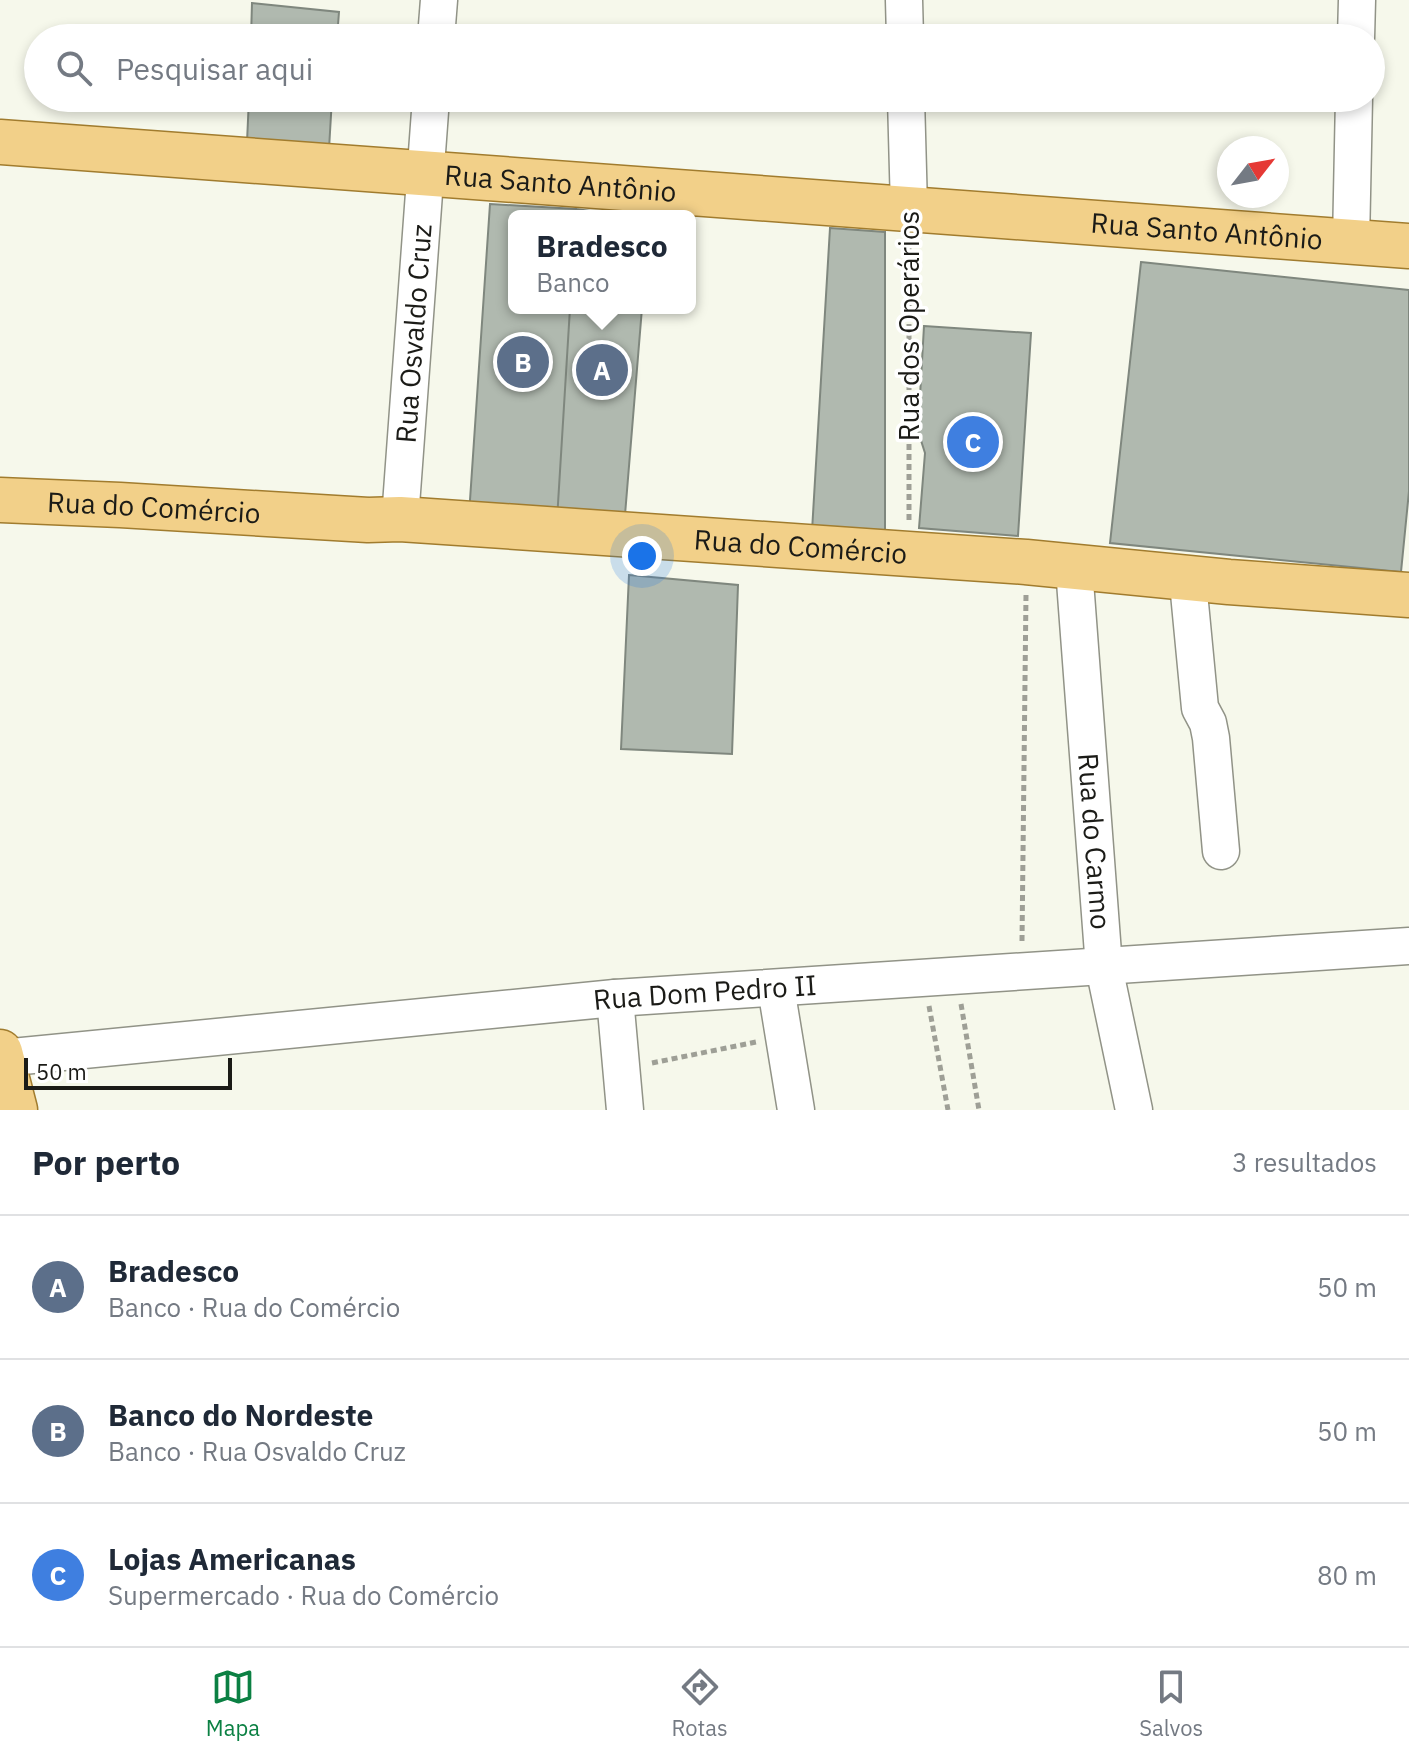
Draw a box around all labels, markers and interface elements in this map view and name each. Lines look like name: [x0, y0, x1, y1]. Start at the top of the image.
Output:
search box: [24, 24, 1385, 112]
icon: search: [52, 46, 96, 90]
text: Pesquisar aqui: [116, 49, 313, 88]
north arrow: [1217, 136, 1289, 208]
street label: Rua Santo Antônio: [443, 156, 678, 210]
street label: Rua Santo Antônio: [1089, 204, 1324, 258]
popup: [508, 210, 696, 314]
street label: Rua dos Operários: [890, 211, 927, 441]
street label: Rua Osvaldo Cruz: [387, 223, 440, 444]
text: Bradesco: [536, 226, 668, 265]
text: Banco: [536, 265, 609, 299]
pin: B: [497, 332, 549, 392]
pin: A: [576, 340, 628, 400]
pin: C: [947, 412, 999, 472]
street label: Rua do Comércio: [46, 483, 262, 531]
street label: Rua do Comércio: [693, 520, 908, 572]
your location: [622, 536, 662, 576]
street label: Rua do Carmo: [1070, 752, 1120, 931]
street label: Rua Dom Pedro II: [591, 966, 818, 1018]
scale bar: [24, 1054, 232, 1090]
text: 50 m: [36, 1057, 87, 1086]
text: Por perto: [32, 1140, 180, 1184]
text: 3 resultados: [1232, 1145, 1377, 1179]
text: Bradesco: [108, 1251, 239, 1290]
text: A: [49, 1270, 67, 1304]
text: 50 m: [1317, 1270, 1377, 1304]
text: Banco · Rua do Comércio: [108, 1290, 400, 1324]
text: Banco do Nordeste: [108, 1395, 373, 1434]
text: B: [49, 1414, 67, 1448]
text: 50 m: [1317, 1414, 1377, 1448]
text: Banco · Rua Osvaldo Cruz: [108, 1434, 406, 1468]
text: Lojas Americanas: [108, 1539, 356, 1578]
text: C: [50, 1558, 66, 1592]
text: 80 m: [1317, 1558, 1377, 1592]
text: Supermercado · Rua do Comércio: [108, 1578, 499, 1612]
tab: Mapa: [206, 1665, 260, 1742]
tab: Rotas: [671, 1665, 728, 1742]
tab: Salvos: [1139, 1665, 1203, 1742]

